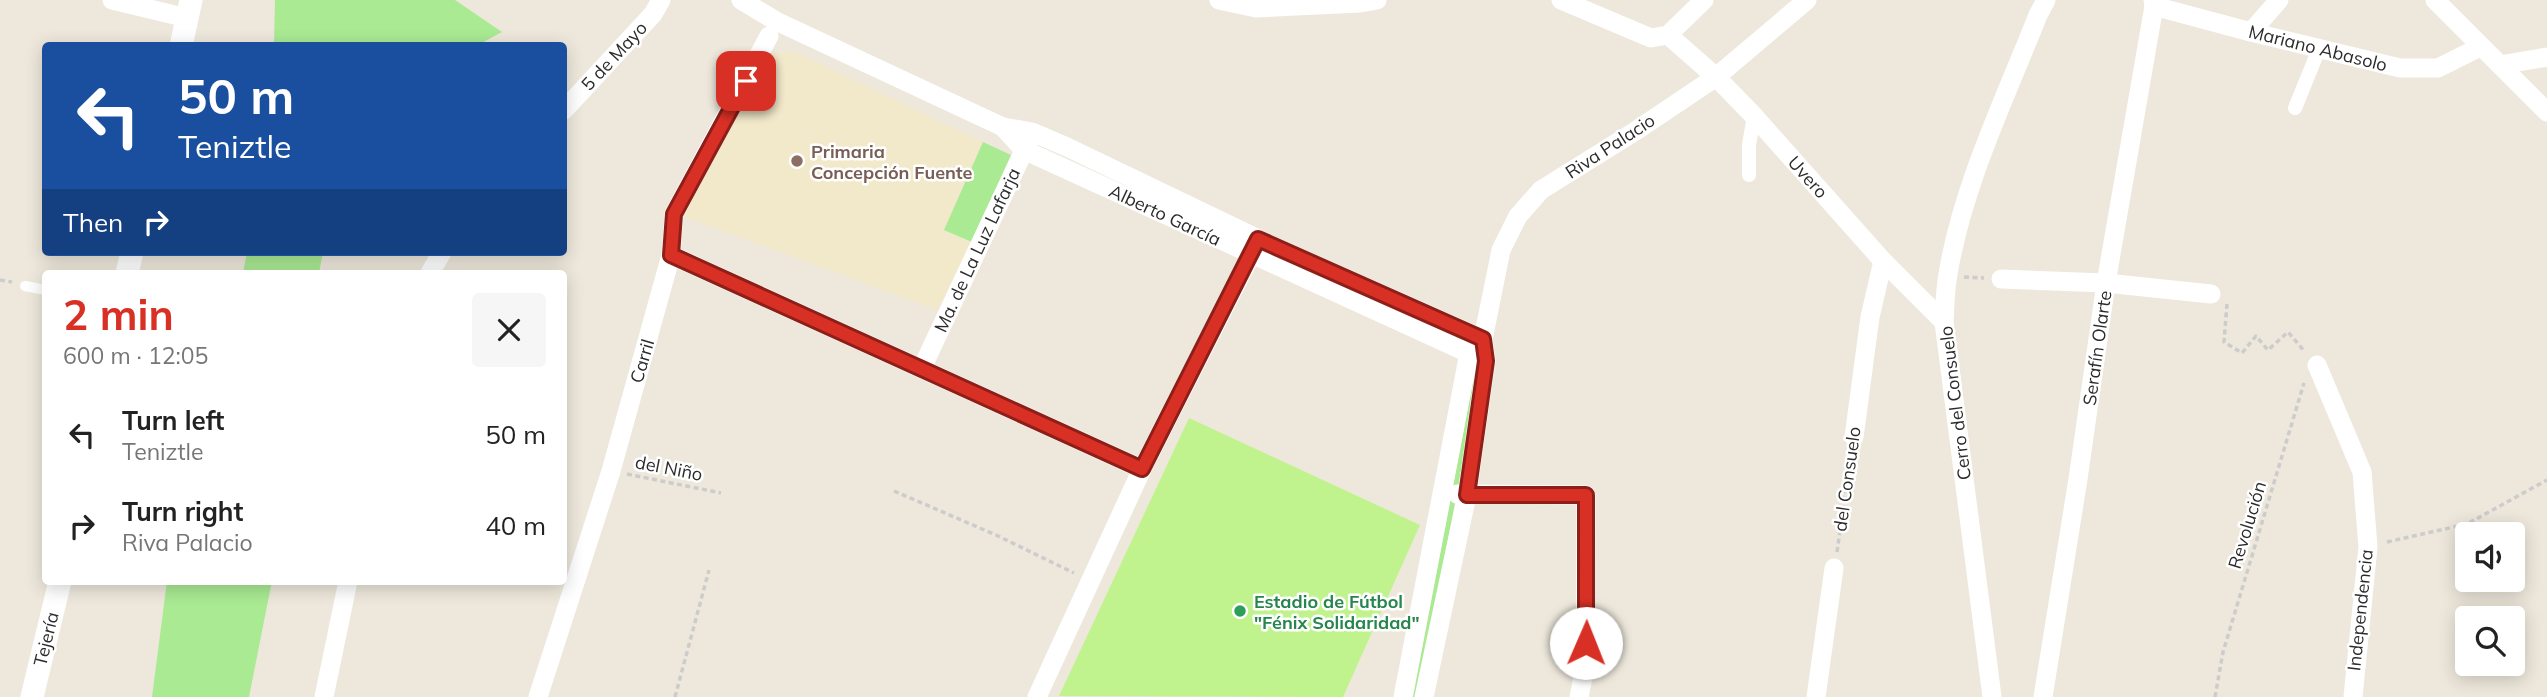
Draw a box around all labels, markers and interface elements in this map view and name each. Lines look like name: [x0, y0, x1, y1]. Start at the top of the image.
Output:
street label: 5 de Mayo: [576, 16, 652, 96]
street label: Mariano Abasolo: [2246, 20, 2390, 76]
pin: [716, 51, 776, 111]
icon: arrive: [727, 62, 765, 100]
text: 50 m: [178, 65, 294, 126]
icon: left: [63, 70, 154, 161]
street label: Riva Palacio: [1561, 109, 1659, 183]
text: Teniztle: [178, 126, 292, 166]
place label: Primaria Concepción Fuente: [811, 140, 973, 184]
street label: Uvero: [1783, 151, 1833, 203]
marker: Primaria Concepción Fuente: [789, 153, 805, 169]
street label: Ma. de La Luz Lafarja: [929, 164, 1025, 336]
street label: Alberto García: [1105, 179, 1225, 251]
icon: right: [137, 203, 175, 241]
text: Then: [63, 206, 123, 239]
text: 2 min: [63, 288, 174, 341]
street label: Serafín Olarte: [2078, 289, 2116, 407]
button: close: [472, 293, 546, 367]
street label: Cerro del Consuelo: [1934, 325, 1976, 481]
street label: Carril: [625, 336, 659, 386]
text: 600 m · 12:05: [63, 341, 208, 370]
text: Turn left: [122, 404, 224, 437]
icon: left: [63, 416, 101, 454]
text: 50 m: [485, 418, 546, 451]
street label: del Consuelo: [1828, 425, 1866, 533]
text: Teniztle: [122, 437, 204, 466]
street label: del Niño: [633, 450, 705, 486]
street label: Revolución: [2223, 478, 2271, 572]
text: Turn right: [122, 495, 243, 528]
icon: right: [63, 507, 101, 545]
text: 40 m: [485, 509, 546, 542]
map controls: [2455, 522, 2525, 676]
button: sound: [2455, 522, 2525, 592]
text: Riva Palacio: [122, 528, 253, 557]
street label: Independencia: [2342, 548, 2378, 672]
place label: Estadio de Fútbol "Fénix Solidaridad": [1254, 590, 1420, 634]
marker: Estadio de Fútbol "Fénix Solidaridad": [1232, 603, 1248, 619]
position arrow: [1549, 606, 1623, 680]
button: search: [2455, 606, 2525, 676]
street label: Tejería: [28, 610, 64, 668]

